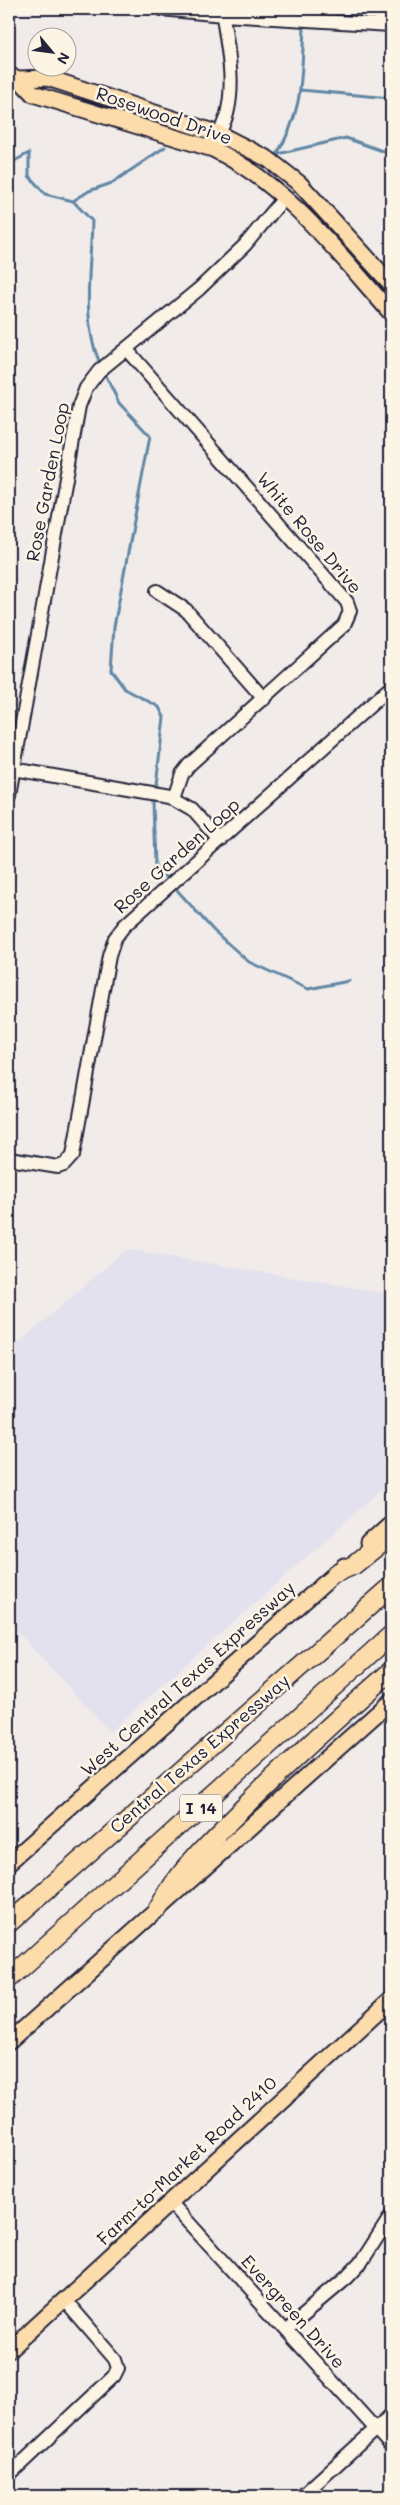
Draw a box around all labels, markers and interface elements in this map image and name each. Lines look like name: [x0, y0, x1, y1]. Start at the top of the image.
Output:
north arrow: [28, 28, 78, 78]
text: N: [53, 49, 75, 68]
street label: Rosewood Drive: [93, 81, 235, 150]
street label: Rose Garden Loop: [20, 400, 74, 563]
street label: White Rose Drive: [252, 467, 368, 598]
street label: Rose Garden Loop: [108, 792, 244, 918]
street label: West Central Texas Expressway: [76, 1577, 300, 1781]
street label: Central Texas Expressway: [106, 1670, 294, 1838]
road number: I 14: [180, 1795, 222, 1822]
street label: Farm-to-Market Road 2410: [91, 2070, 281, 2250]
street label: Evergreen Drive: [236, 2249, 351, 2373]

